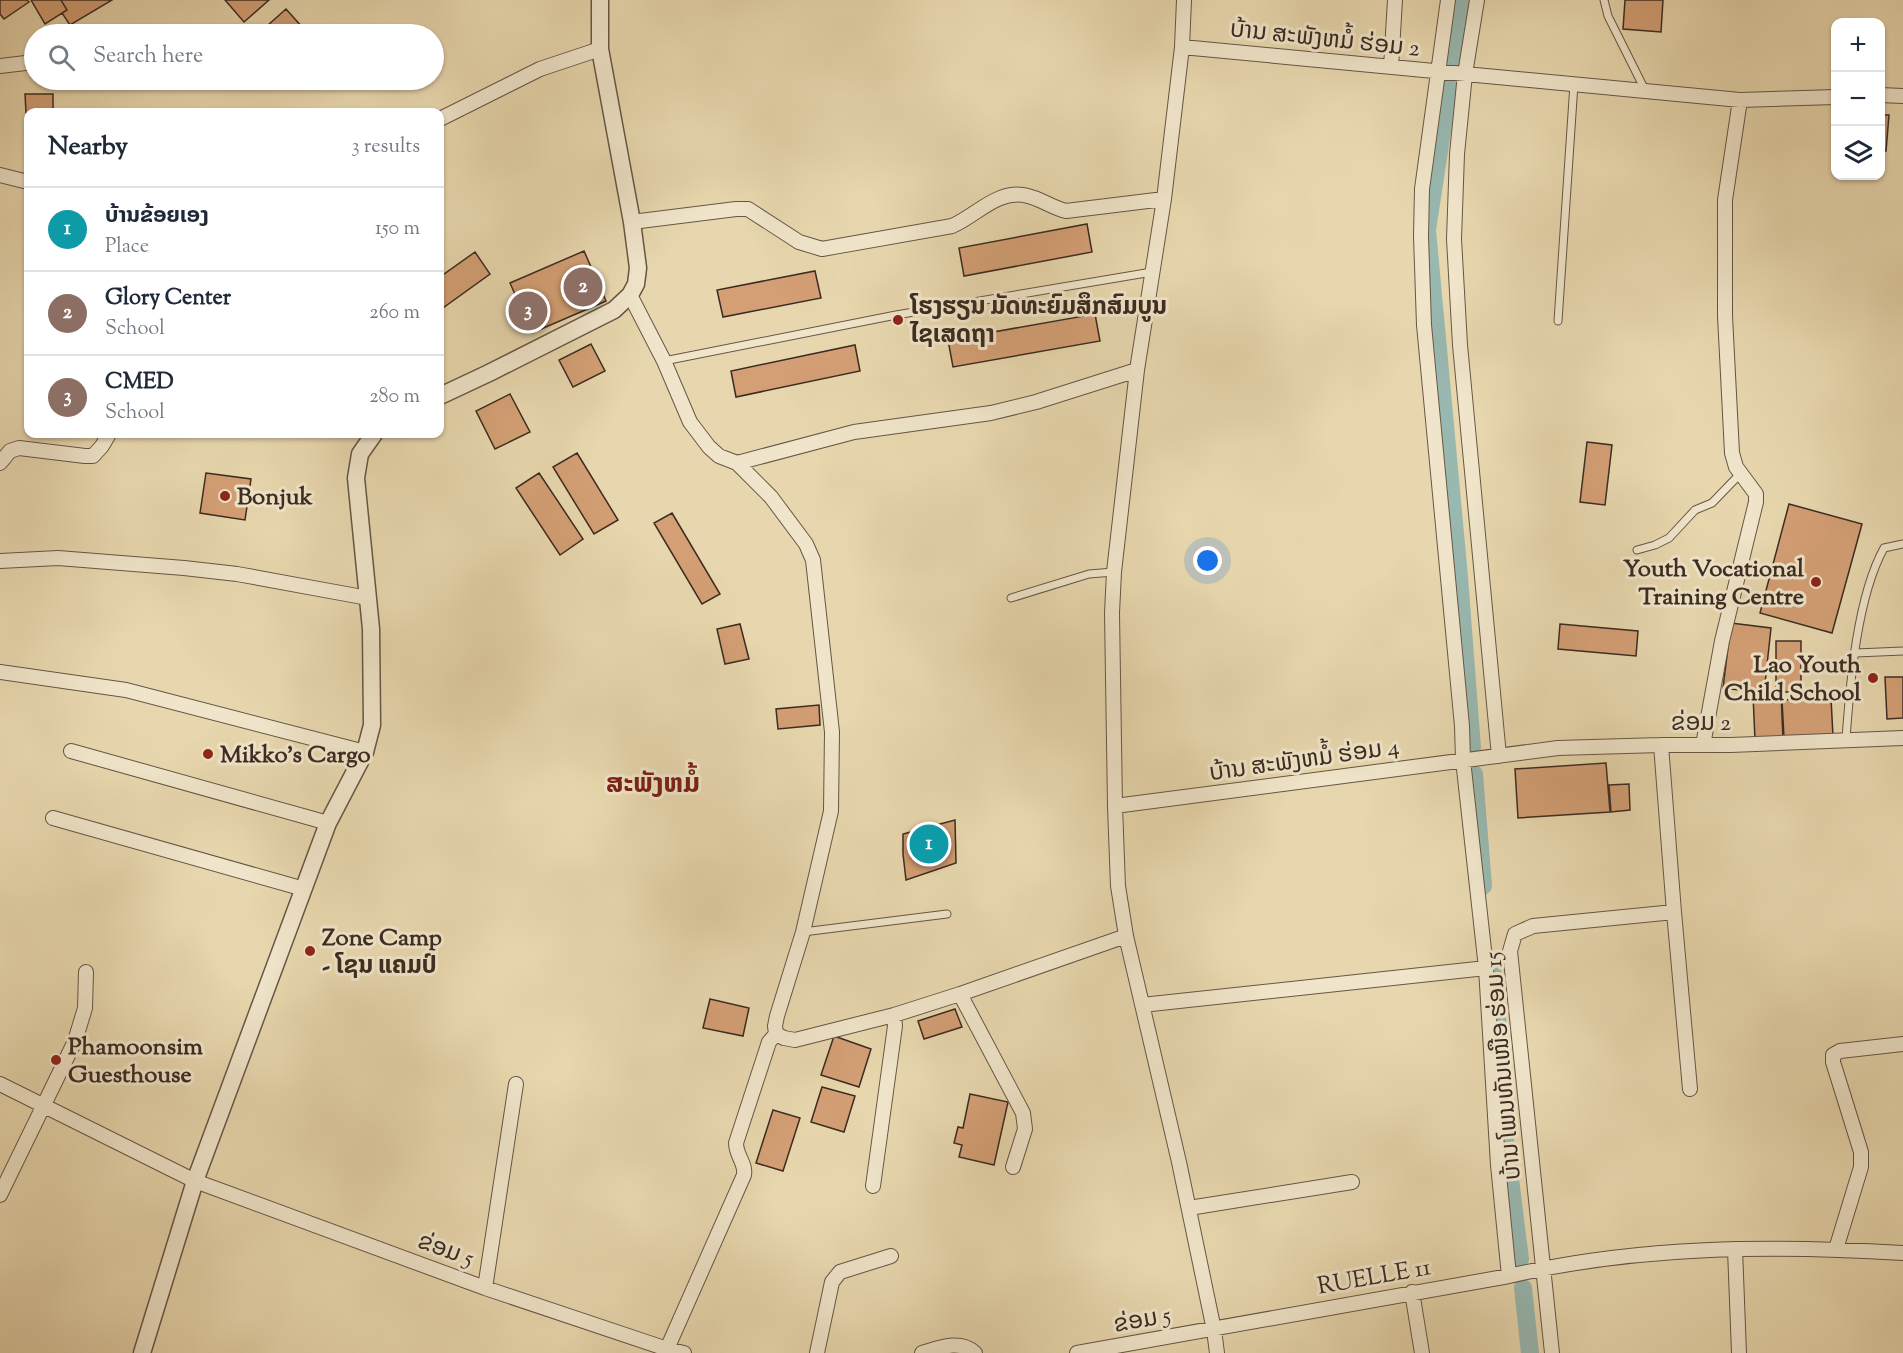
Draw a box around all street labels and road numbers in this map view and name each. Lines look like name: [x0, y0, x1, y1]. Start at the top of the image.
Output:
street label: ບ້ານ ສະພັງຫມໍ້ ຮ່ອມ 2: [1228, 10, 1422, 67]
street label: ຂ່ອມ 2: [1671, 707, 1731, 741]
street label: ບ້ານ ສະພັງຫມໍ້ ຮ່ອມ 4: [1207, 728, 1402, 791]
street label: ບ້ານ ໂພນທັນເໜືອ ຮ່ອມ 15: [1477, 950, 1531, 1182]
street label: ຂ່ອມ 5: [412, 1225, 478, 1277]
street label: RUELLE 11: [1315, 1251, 1434, 1305]
street label: ຂ່ອມ 5: [1111, 1299, 1174, 1343]

